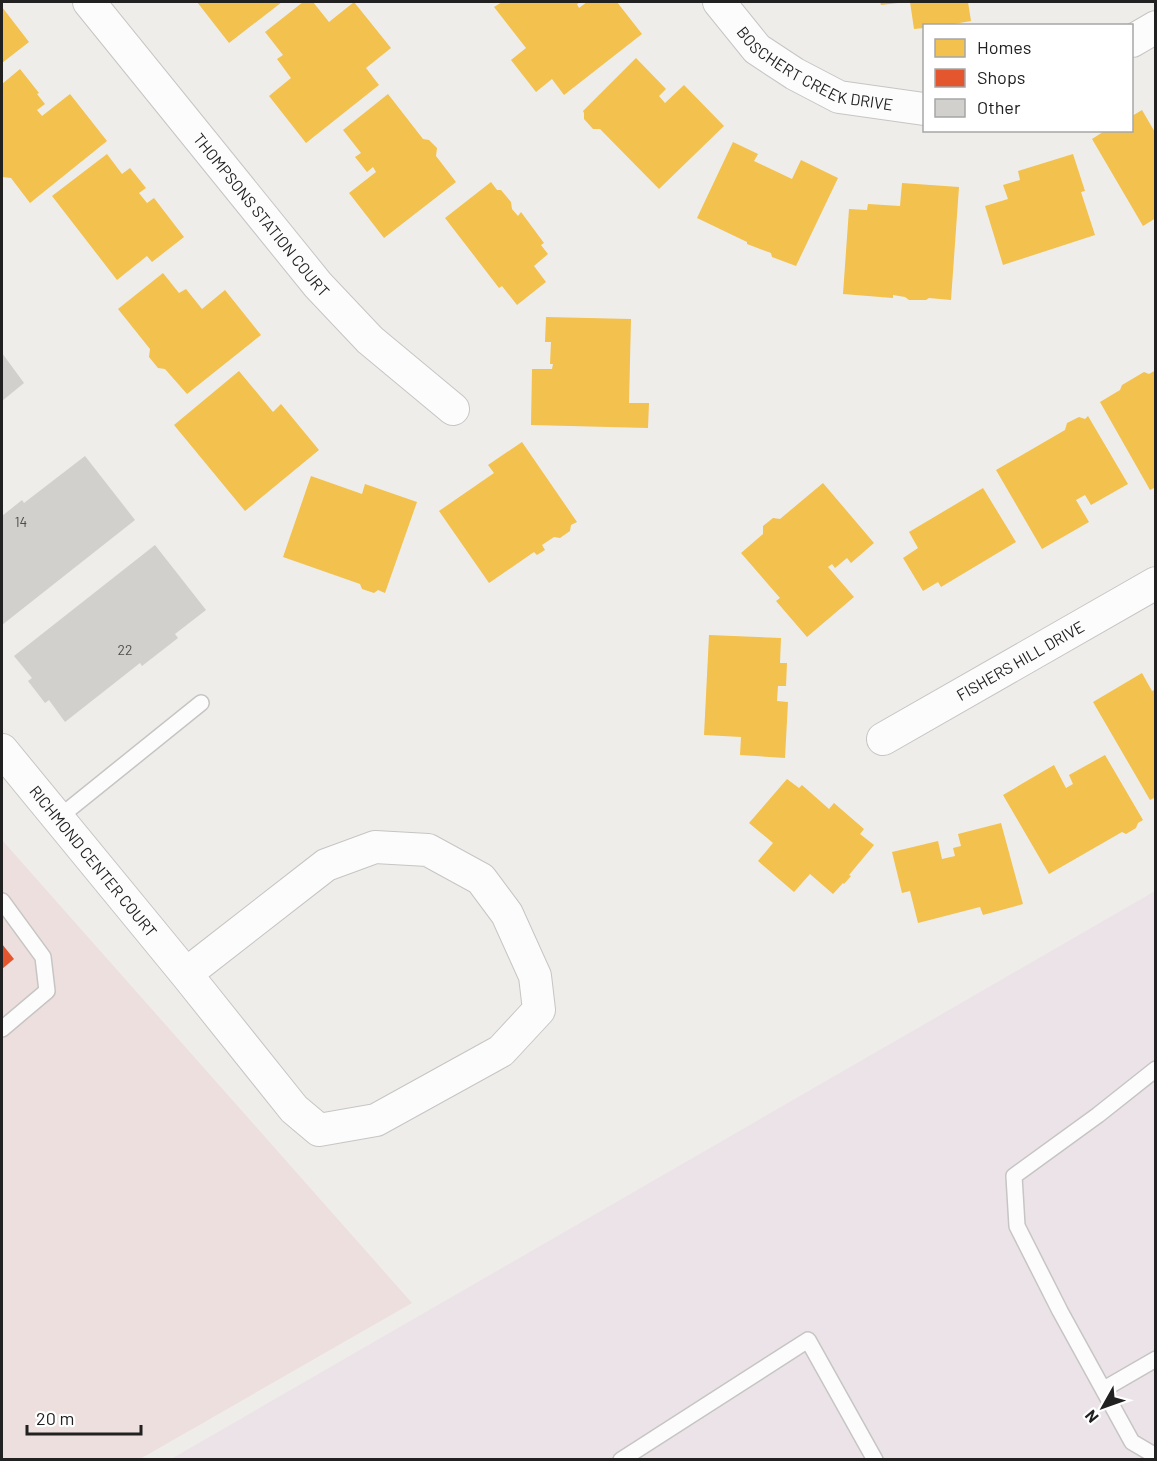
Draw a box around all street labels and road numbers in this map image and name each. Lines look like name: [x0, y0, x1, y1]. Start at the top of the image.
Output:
street label: BOSCHERT CREEK DRIVE: [733, 22, 894, 114]
street label: THOMPSONS STATION COURT: [190, 129, 334, 300]
street label: FISHERS HILL DRIVE: [953, 616, 1087, 704]
street label: RICHMOND CENTER COURT: [26, 781, 161, 940]

